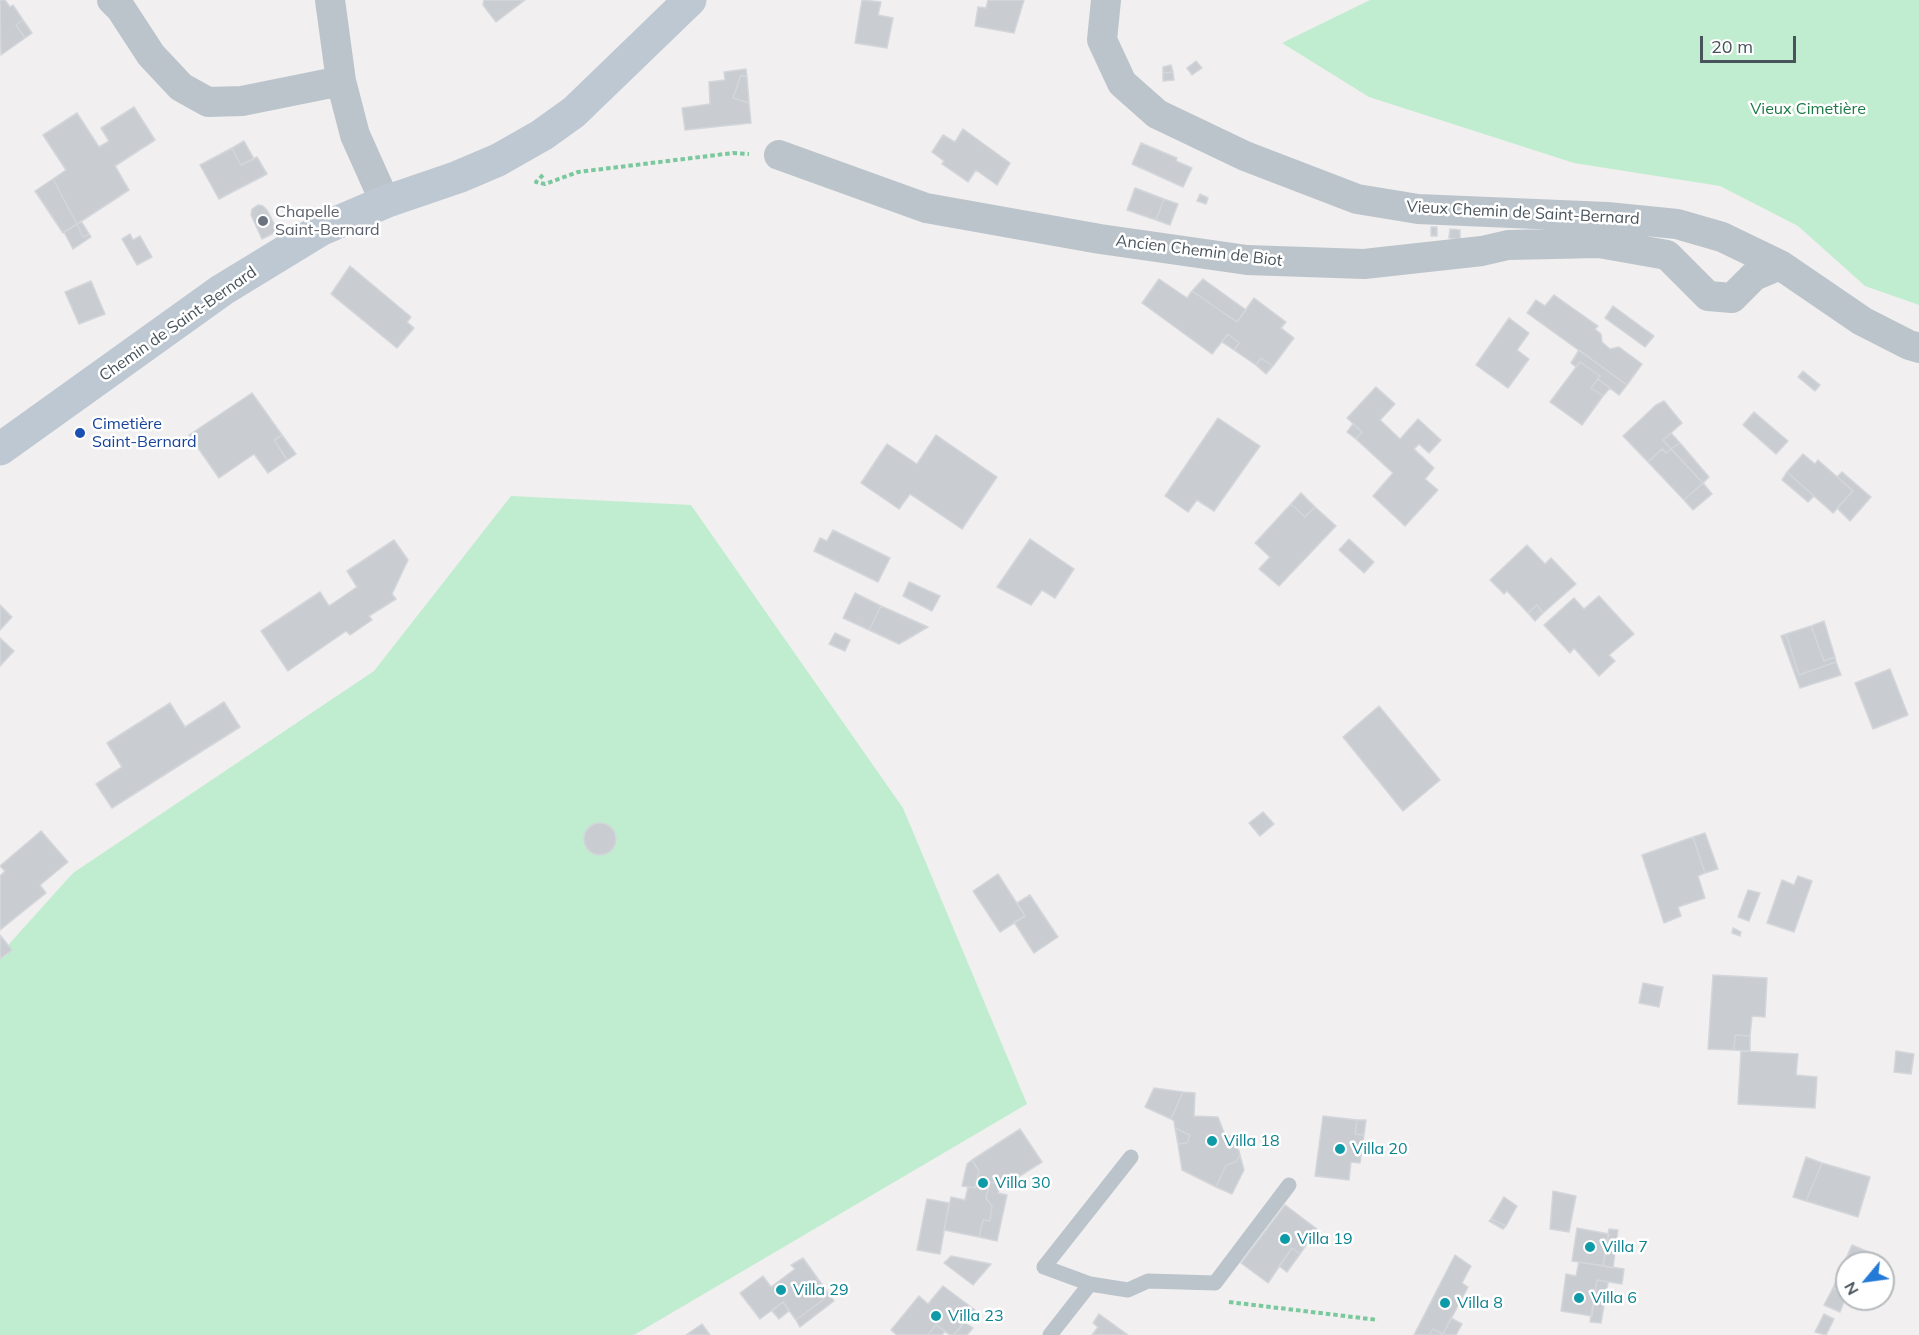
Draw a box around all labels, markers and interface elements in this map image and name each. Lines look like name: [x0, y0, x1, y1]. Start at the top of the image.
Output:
scale bar: [1703, 24, 1799, 62]
text: 20 m: [1711, 35, 1753, 58]
park label: Vieux Cimetière: [1750, 99, 1866, 119]
street label: Vieux Chemin de Saint-Bernard: [1406, 197, 1640, 229]
place label: Chapelle Saint-Bernard: [275, 202, 380, 240]
marker: Chapelle Saint-Bernard: [256, 214, 270, 228]
street label: Ancien Chemin de Biot: [1115, 231, 1283, 271]
street label: Chemin de Saint-Bernard: [96, 262, 260, 386]
place label: Cimetière Saint-Bernard: [92, 414, 197, 452]
marker: Cimetière Saint-Bernard: [73, 426, 87, 440]
place label: Villa 18: [1224, 1131, 1280, 1151]
marker: Villa 18: [1205, 1134, 1219, 1148]
place label: Villa 20: [1352, 1139, 1408, 1159]
marker: Villa 20: [1333, 1142, 1347, 1156]
place label: Villa 30: [995, 1173, 1051, 1193]
marker: Villa 30: [976, 1176, 990, 1190]
place label: Villa 19: [1297, 1229, 1353, 1249]
marker: Villa 19: [1278, 1232, 1292, 1246]
place label: Villa 7: [1602, 1237, 1648, 1257]
marker: Villa 7: [1583, 1240, 1597, 1254]
north arrow: [1835, 1251, 1895, 1311]
text: N: [1839, 1279, 1863, 1299]
place label: Villa 29: [793, 1280, 849, 1300]
marker: Villa 29: [774, 1283, 788, 1297]
place label: Villa 6: [1591, 1288, 1637, 1308]
marker: Villa 6: [1572, 1291, 1586, 1305]
place label: Villa 8: [1457, 1293, 1503, 1313]
marker: Villa 8: [1438, 1296, 1452, 1310]
place label: Villa 23: [948, 1306, 1004, 1326]
marker: Villa 23: [929, 1309, 943, 1323]

